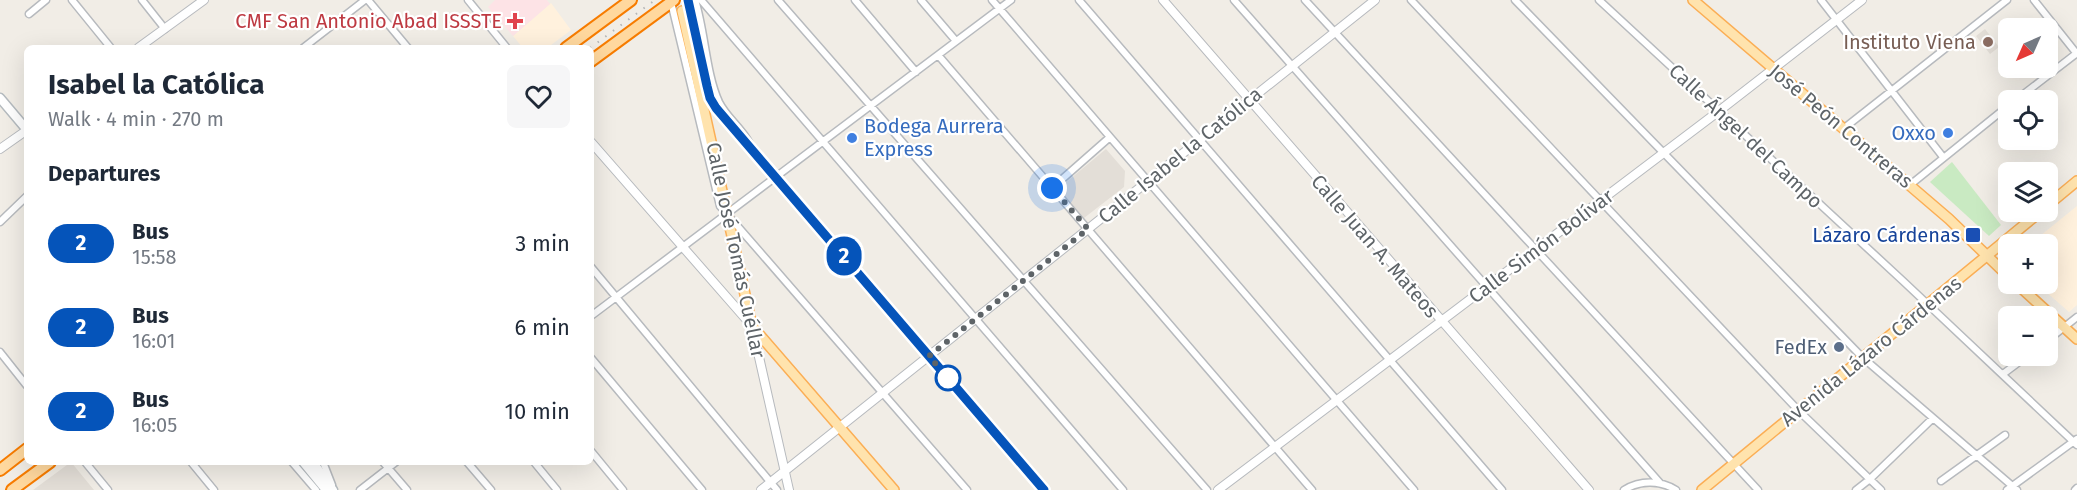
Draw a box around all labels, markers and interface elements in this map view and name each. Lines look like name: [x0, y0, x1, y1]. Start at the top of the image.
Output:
place label: CMF San Antonio Abad ISSSTE: [235, 9, 502, 33]
marker: CMF San Antonio Abad ISSSTE: [506, 12, 524, 30]
north arrow: [1998, 18, 2058, 78]
map controls: [1998, 18, 2058, 366]
place label: Instituto Viena: [1843, 30, 1976, 54]
marker: Instituto Viena: [1981, 35, 1995, 49]
street label: Calle Ángel del Campo: [1664, 59, 1828, 213]
street label: José Peón Contreras: [1764, 59, 1918, 193]
button: heart: [507, 65, 570, 128]
text: Isabel la Católica: [48, 68, 265, 101]
street label: Calle Isabel la Católica: [1093, 82, 1267, 228]
button: locate: [1998, 90, 2058, 150]
text: Walk · 4 min · 270 m: [48, 107, 224, 131]
place label: Bodega Aurrera Express: [864, 114, 1004, 161]
place label: Oxxo: [1891, 121, 1936, 145]
marker: Oxxo: [1941, 126, 1955, 140]
marker: Bodega Aurrera Express: [845, 131, 859, 145]
street label: Calle José Tomás Cuéllar: [701, 140, 771, 360]
text: Departures: [48, 160, 160, 187]
button: layers: [1998, 162, 2058, 222]
street label: Calle Juan A. Mateos: [1306, 169, 1444, 323]
your location: [1037, 173, 1067, 203]
street label: Calle Simón Bolívar: [1464, 183, 1618, 308]
text: Bus: [132, 218, 169, 245]
place label: Lázaro Cárdenas: [1812, 223, 1960, 247]
marker: Lázaro Cárdenas: [1964, 226, 1982, 244]
text: 2: [76, 230, 86, 256]
text: 3 min: [515, 230, 570, 257]
button: +: [1998, 234, 2058, 294]
line badge: 2: [824, 236, 864, 276]
text: 2: [839, 243, 849, 269]
text: 15:58: [132, 245, 177, 269]
street label: Avenida Lázaro Cárdenas: [1776, 271, 1966, 431]
text: Bus: [132, 302, 169, 329]
button: −: [1998, 306, 2058, 366]
text: 2: [76, 314, 86, 340]
text: 6 min: [514, 314, 570, 341]
text: 16:01: [132, 329, 175, 353]
place label: FedEx: [1775, 335, 1827, 359]
marker: FedEx: [1832, 340, 1846, 354]
unlabelled marker: [935, 365, 961, 391]
text: Bus: [132, 386, 169, 413]
text: 2: [76, 398, 86, 424]
text: 10 min: [504, 398, 570, 425]
text: 16:05: [132, 413, 177, 437]

